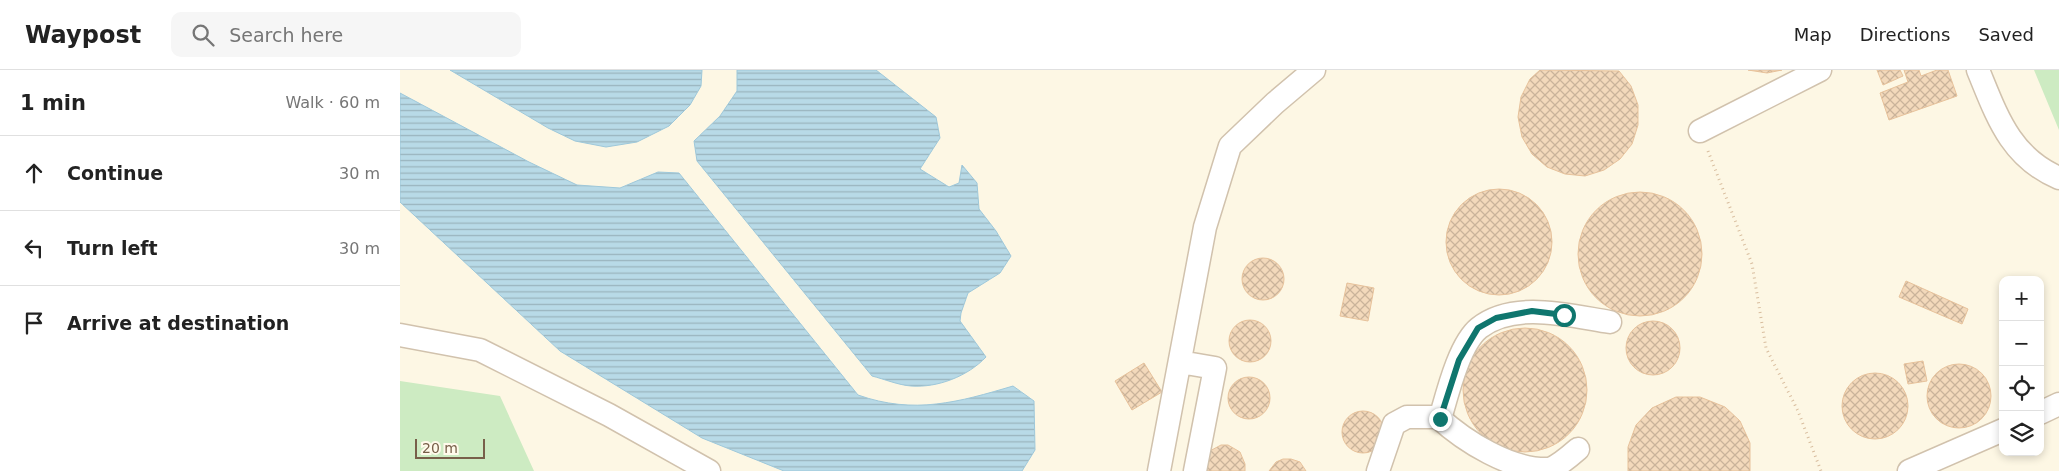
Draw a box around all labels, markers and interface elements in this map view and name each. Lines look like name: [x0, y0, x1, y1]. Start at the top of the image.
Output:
search box: [171, 12, 521, 57]
text: Waypost: [25, 21, 141, 49]
icon: search: [189, 21, 217, 49]
text: Search here: [229, 24, 343, 46]
text: Map: [1794, 24, 1832, 45]
text: Directions: [1860, 24, 1950, 45]
text: Saved: [1978, 24, 2034, 45]
text: 1 min: [20, 91, 86, 115]
text: Walk · 60 m: [285, 93, 380, 112]
icon: ahead: [20, 159, 48, 187]
text: Continue: [67, 162, 163, 184]
text: 30 m: [339, 164, 380, 183]
icon: left: [20, 234, 48, 262]
text: Turn left: [67, 237, 158, 259]
text: 30 m: [339, 239, 380, 258]
map controls: [1999, 276, 2044, 456]
button: +: [1999, 276, 2044, 321]
route start: [1553, 304, 1576, 327]
icon: arrive: [20, 309, 48, 337]
text: Arrive at destination: [67, 312, 289, 334]
button: −: [1999, 321, 2044, 366]
button: locate: [1999, 366, 2044, 411]
route end: [1429, 408, 1452, 431]
button: layers: [1999, 411, 2044, 456]
scale bar: [415, 436, 485, 459]
text: 20 m: [422, 440, 458, 456]

